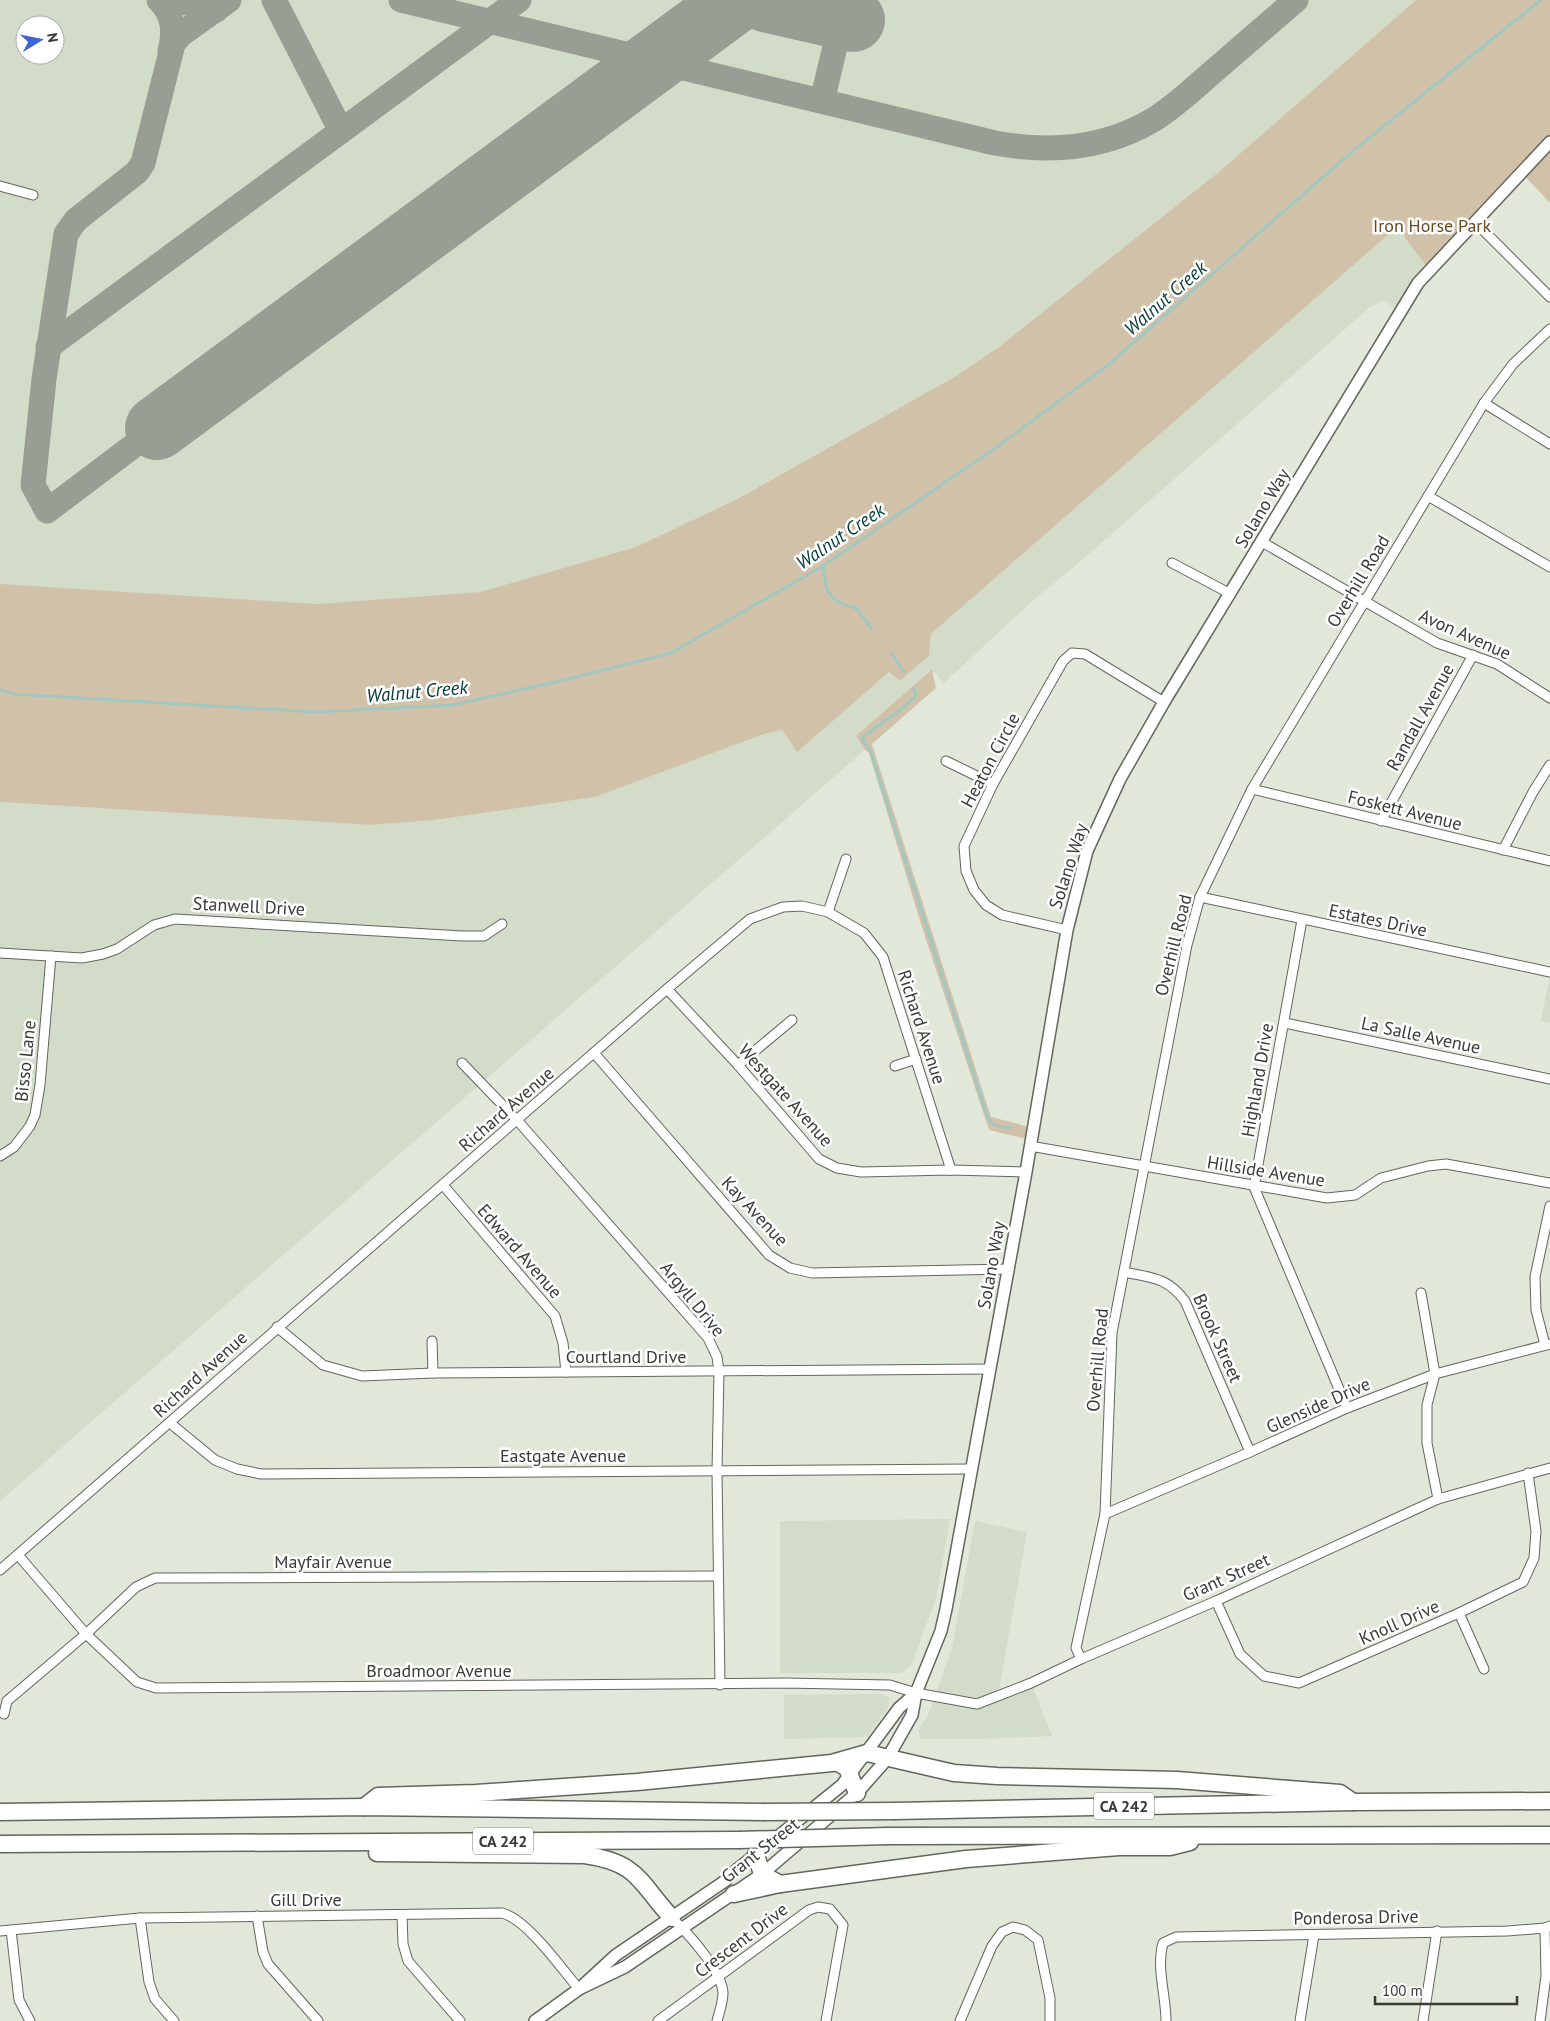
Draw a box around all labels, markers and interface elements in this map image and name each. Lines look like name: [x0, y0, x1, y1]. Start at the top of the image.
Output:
north arrow: [15, 15, 65, 65]
text: N: [43, 32, 62, 44]
park label: Iron Horse Park: [1373, 214, 1491, 237]
water label: Walnut Creek: [1119, 255, 1212, 340]
street label: Solano Way: [1229, 463, 1295, 552]
water label: Walnut Creek: [791, 497, 890, 574]
street label: Overhill Road: [1321, 531, 1395, 631]
street label: Avon Avenue: [1415, 603, 1515, 665]
street label: Randall Avenue: [1381, 659, 1459, 775]
water label: Walnut Creek: [365, 674, 470, 707]
street label: Heaton Circle: [955, 709, 1025, 811]
street label: Foskett Avenue: [1346, 785, 1464, 835]
street label: Solano Way: [1043, 820, 1093, 912]
street label: Stanwell Drive: [192, 892, 306, 920]
street label: Overhill Road: [1149, 892, 1197, 998]
street label: Estates Drive: [1327, 898, 1429, 942]
street label: Richard Avenue: [893, 967, 951, 1087]
street label: La Salle Avenue: [1359, 1011, 1483, 1059]
street label: Bisso Lane: [9, 1019, 41, 1103]
street label: Highland Drive: [1236, 1021, 1278, 1139]
street label: Westgate Avenue: [734, 1039, 838, 1151]
street label: Richard Avenue: [454, 1061, 558, 1157]
street label: Hillside Avenue: [1205, 1150, 1327, 1192]
street label: Kay Avenue: [717, 1171, 793, 1251]
street label: Edward Avenue: [473, 1199, 567, 1303]
street label: Solano Way: [972, 1219, 1010, 1311]
street label: Argyll Drive: [656, 1257, 730, 1341]
street label: Brook Street: [1188, 1290, 1248, 1386]
street label: Overhill Road: [1081, 1307, 1113, 1413]
street label: Richard Avenue: [148, 1326, 252, 1422]
street label: Courtland Drive: [566, 1345, 686, 1368]
street label: Glenside Drive: [1262, 1372, 1374, 1438]
street label: Eastgate Avenue: [500, 1444, 626, 1467]
street label: Grant Street: [1179, 1548, 1273, 1606]
street label: Mayfair Avenue: [274, 1550, 392, 1573]
street label: Knoll Drive: [1355, 1594, 1443, 1650]
street label: Broadmoor Avenue: [366, 1659, 512, 1682]
road number: CA 242: [1094, 1792, 1154, 1820]
street label: Grant Street: [716, 1812, 804, 1888]
road number: CA 242: [473, 1828, 533, 1854]
street label: Gill Drive: [270, 1888, 342, 1911]
street label: Crescent Drive: [690, 1897, 792, 1983]
street label: Ponderosa Drive: [1293, 1904, 1419, 1930]
scale bar: [1375, 1974, 1518, 2006]
text: 100 m: [1382, 1981, 1423, 2000]

